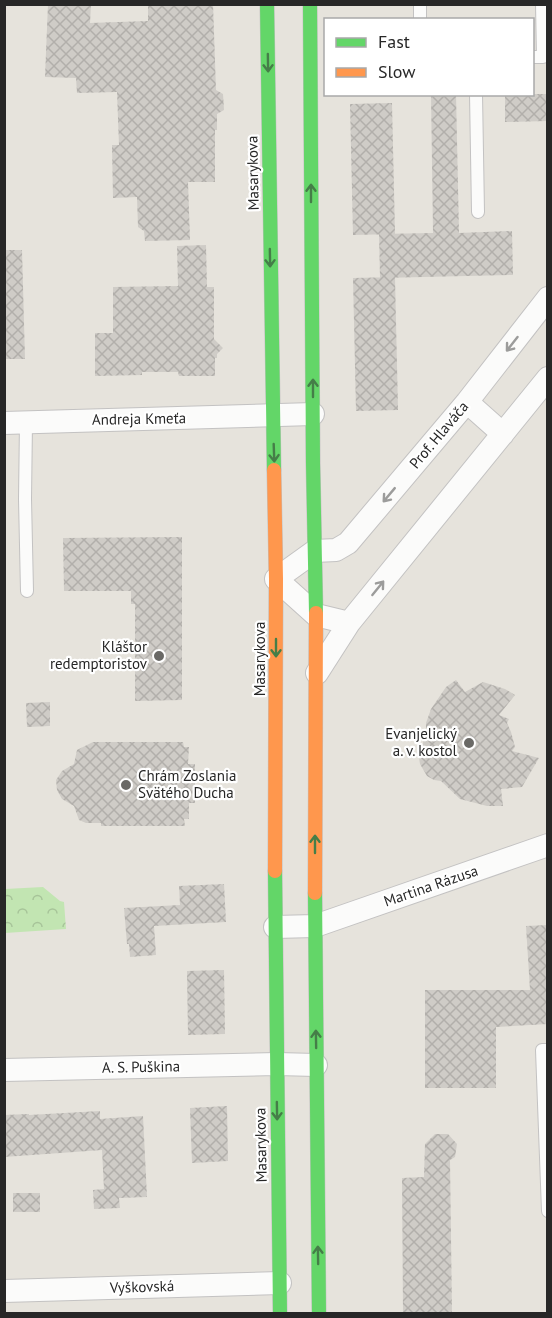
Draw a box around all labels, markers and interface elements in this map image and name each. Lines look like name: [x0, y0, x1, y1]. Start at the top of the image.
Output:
legend: [324, 18, 534, 96]
text: Fast: [378, 30, 410, 53]
one-way arrow: [262, 52, 274, 72]
text: Slow: [378, 60, 416, 83]
street label: Masarykova: [242, 136, 263, 211]
one-way arrow: [305, 183, 317, 203]
one-way arrow: [265, 247, 276, 267]
one-way arrow: [505, 336, 518, 352]
one-way arrow: [307, 378, 319, 398]
street label: Prof. Hlaváča: [405, 397, 472, 472]
street label: Andreja Kmeťa: [92, 408, 186, 429]
one-way arrow: [268, 442, 280, 462]
one-way arrow: [382, 487, 396, 502]
one-way arrow: [371, 580, 384, 596]
street label: Masarykova: [250, 622, 269, 696]
place label: Kláštor redemptoristov: [50, 637, 148, 673]
one-way arrow: [270, 637, 282, 657]
marker: Kláštor redemptoristov: [152, 649, 166, 663]
place label: Evanjelický a. v. kostol: [385, 724, 458, 760]
marker: Evanjelický a. v. kostol: [462, 736, 476, 750]
place label: Chrám Zoslania Svätého Ducha: [138, 766, 236, 802]
marker: Chrám Zoslania Svätého Ducha: [119, 778, 133, 792]
one-way arrow: [309, 835, 321, 855]
street label: Martina Rázusa: [381, 861, 480, 911]
one-way arrow: [310, 1030, 321, 1050]
street label: A. S. Puškina: [102, 1056, 180, 1077]
one-way arrow: [272, 1101, 283, 1121]
street label: Masarykova: [250, 1108, 271, 1183]
one-way arrow: [312, 1246, 324, 1266]
street label: Vyškovská: [108, 1276, 175, 1297]

